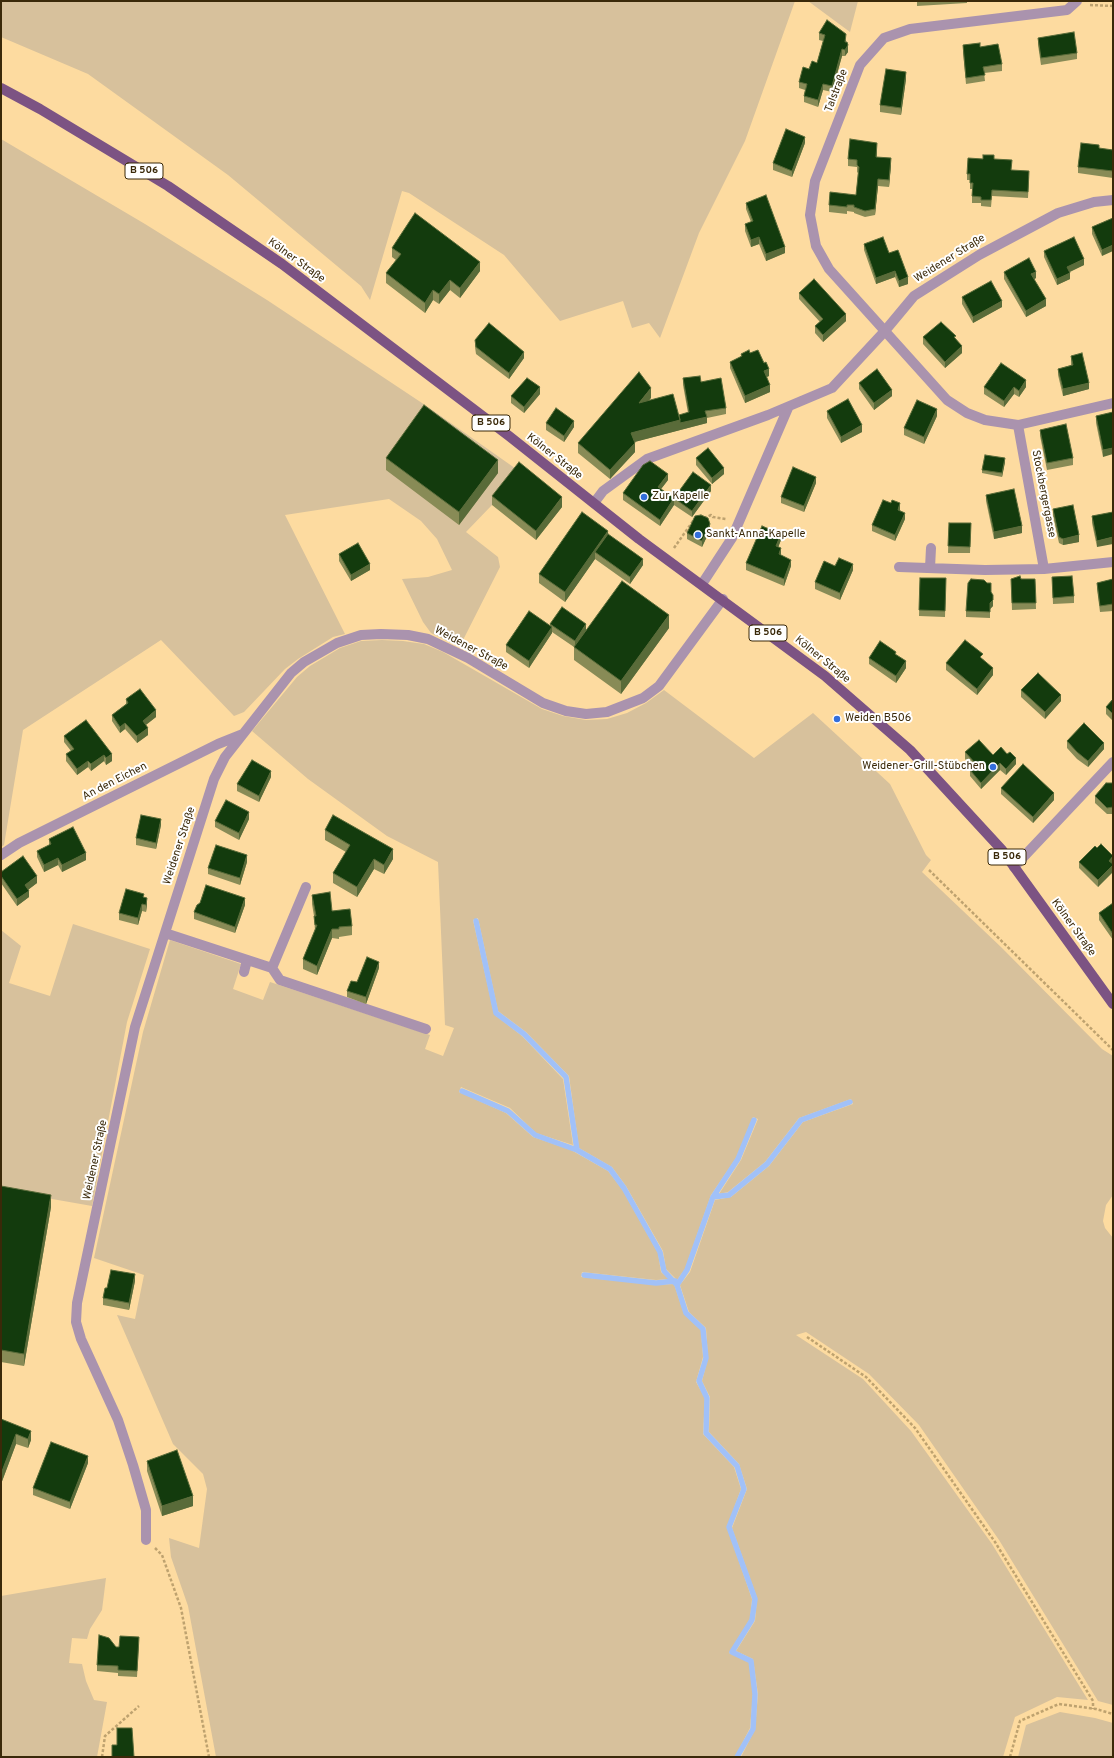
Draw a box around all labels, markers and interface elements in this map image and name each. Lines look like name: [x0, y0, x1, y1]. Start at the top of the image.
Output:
street label: Talstraße: [823, 68, 851, 114]
road number: B 506: [125, 163, 163, 179]
street label: Weidener Straße: [912, 232, 988, 286]
street label: Kölner Straße: [265, 236, 327, 286]
road number: B 506: [472, 415, 510, 431]
street label: Kölner Straße: [523, 431, 585, 483]
street label: Stockbergergasse: [1028, 449, 1058, 539]
place label: Zur Kapelle: [652, 490, 709, 504]
marker: Zur Kapelle: [639, 492, 649, 502]
place label: Sankt-Anna-Kapelle: [706, 528, 805, 542]
marker: Sankt-Anna-Kapelle: [693, 530, 703, 540]
street label: Weidener Straße: [432, 624, 510, 674]
road number: B 506: [749, 625, 787, 641]
street label: Kölner Straße: [792, 634, 852, 686]
place label: Weiden B506: [845, 712, 911, 726]
marker: Weiden B506: [832, 714, 842, 724]
street label: An den Eichen: [81, 760, 149, 804]
place label: Weidener-Grill-Stübchen: [862, 760, 985, 774]
marker: Weidener-Grill-Stübchen: [988, 762, 998, 772]
street label: Weidener Straße: [161, 805, 199, 887]
road number: B 506: [988, 849, 1026, 865]
street label: Kölner Straße: [1048, 897, 1098, 959]
street label: Weidener Straße: [81, 1119, 111, 1201]

